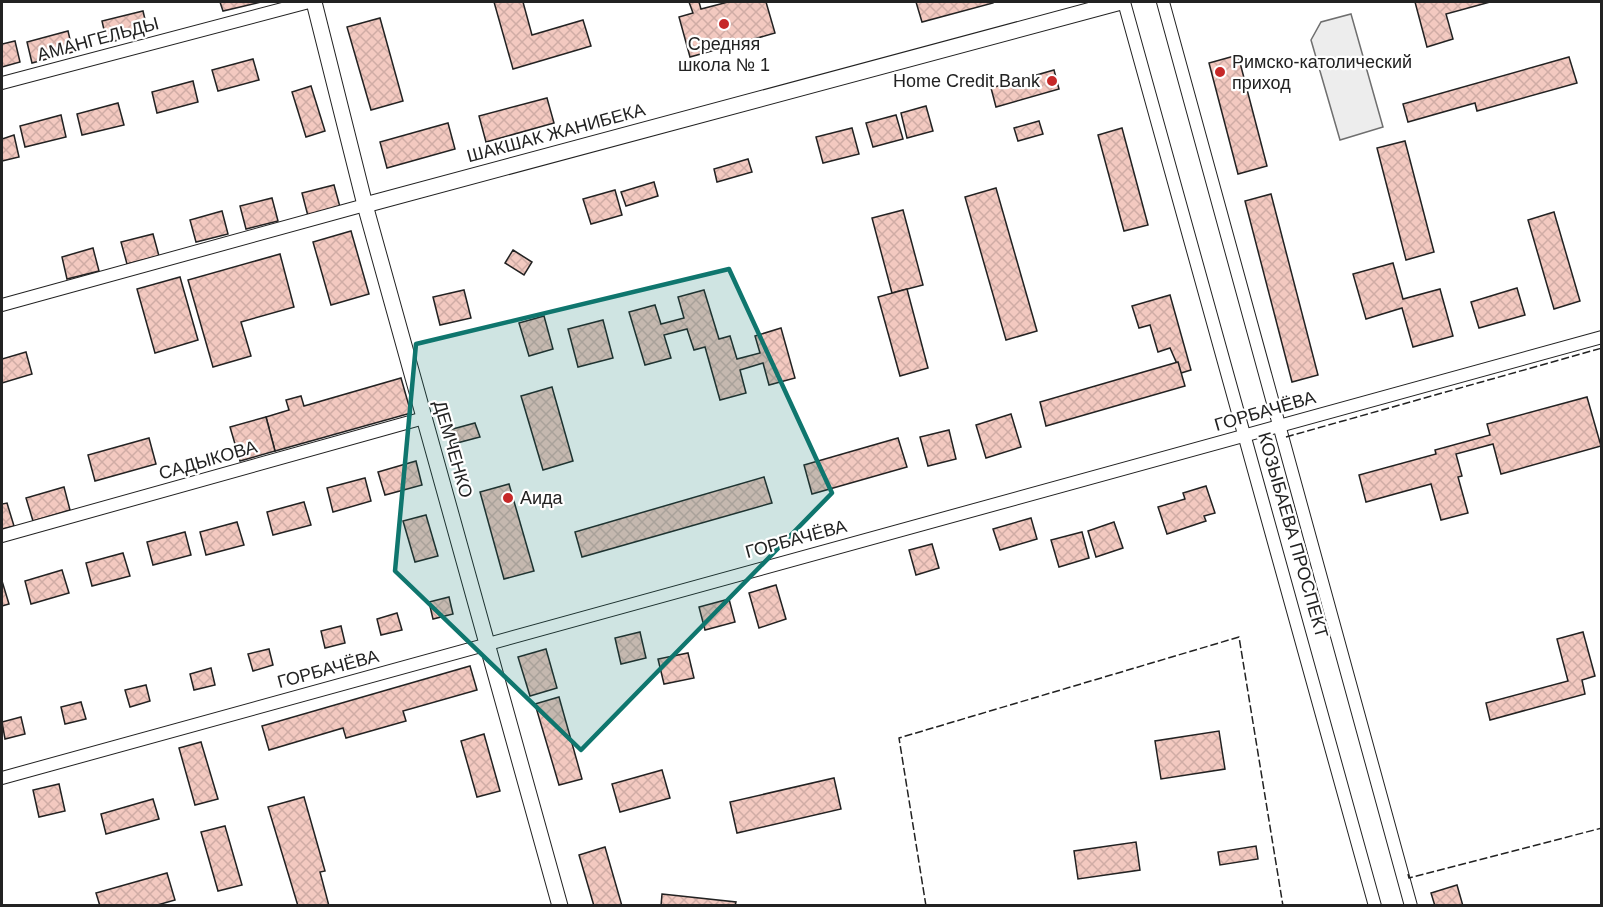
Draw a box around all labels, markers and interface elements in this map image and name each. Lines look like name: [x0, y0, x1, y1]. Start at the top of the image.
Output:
street label: АМАНГЕЛЬДЫ: [35, 13, 161, 65]
marker: Средняя школа № 1: [717, 17, 731, 31]
place label: Средняя школа № 1: [678, 34, 770, 75]
place label: Римско-католический приход: [1232, 52, 1412, 93]
marker: Римско-католический приход: [1213, 65, 1227, 79]
place label: Home Credit Bank: [893, 71, 1041, 91]
marker: Home Credit Bank: [1045, 74, 1059, 88]
street label: ШАКШАК ЖАНИБЕКА: [465, 100, 647, 166]
street label: ГОРБАЧЁВА: [1212, 387, 1318, 435]
street label: ДЕМЧЕНКО: [430, 398, 476, 500]
street label: КОЗЫБАЕВА ПРОСПЕКТ: [1254, 430, 1332, 640]
street label: САДЫКОВА: [157, 436, 259, 484]
place label: Аида: [520, 488, 564, 508]
marker: Аида: [501, 491, 515, 505]
street label: ГОРБАЧЁВА: [743, 516, 849, 562]
street label: ГОРБАЧЁВА: [275, 646, 381, 692]

